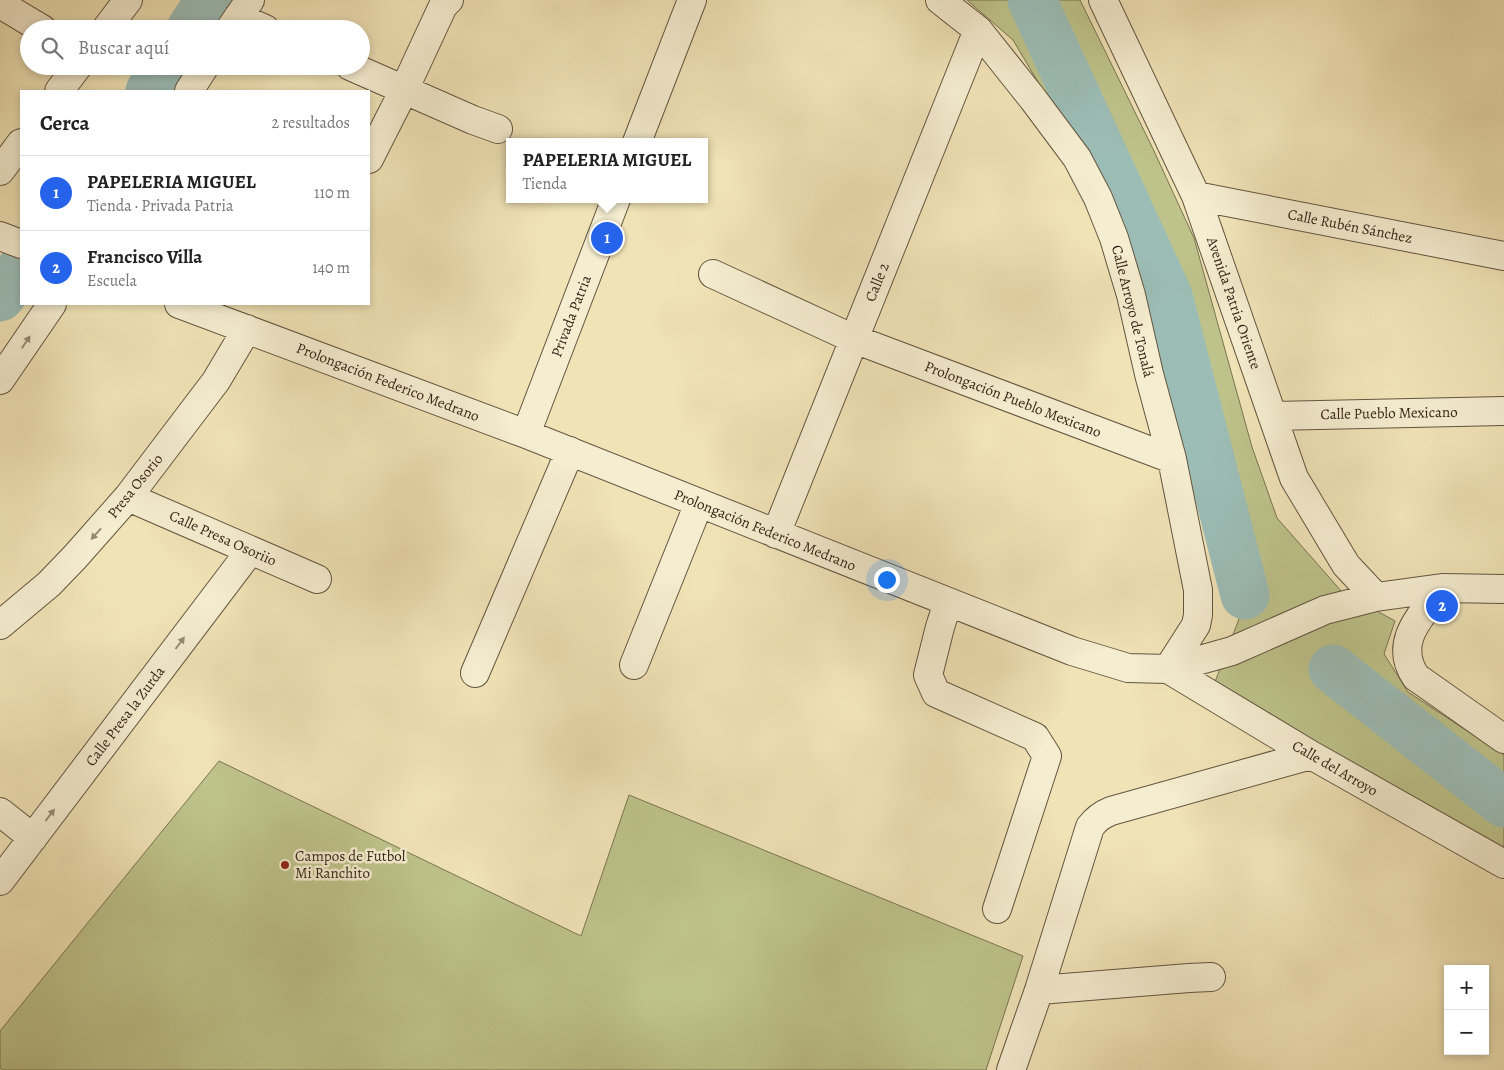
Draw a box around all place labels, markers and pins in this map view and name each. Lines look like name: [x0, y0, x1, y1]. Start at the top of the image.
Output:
pin: 1: [591, 219, 623, 257]
pin: 2: [1426, 587, 1458, 625]
place label: Campos de Futbol Mi Ranchito: [295, 846, 406, 883]
marker: Campos de Futbol Mi Ranchito: [279, 859, 291, 871]

